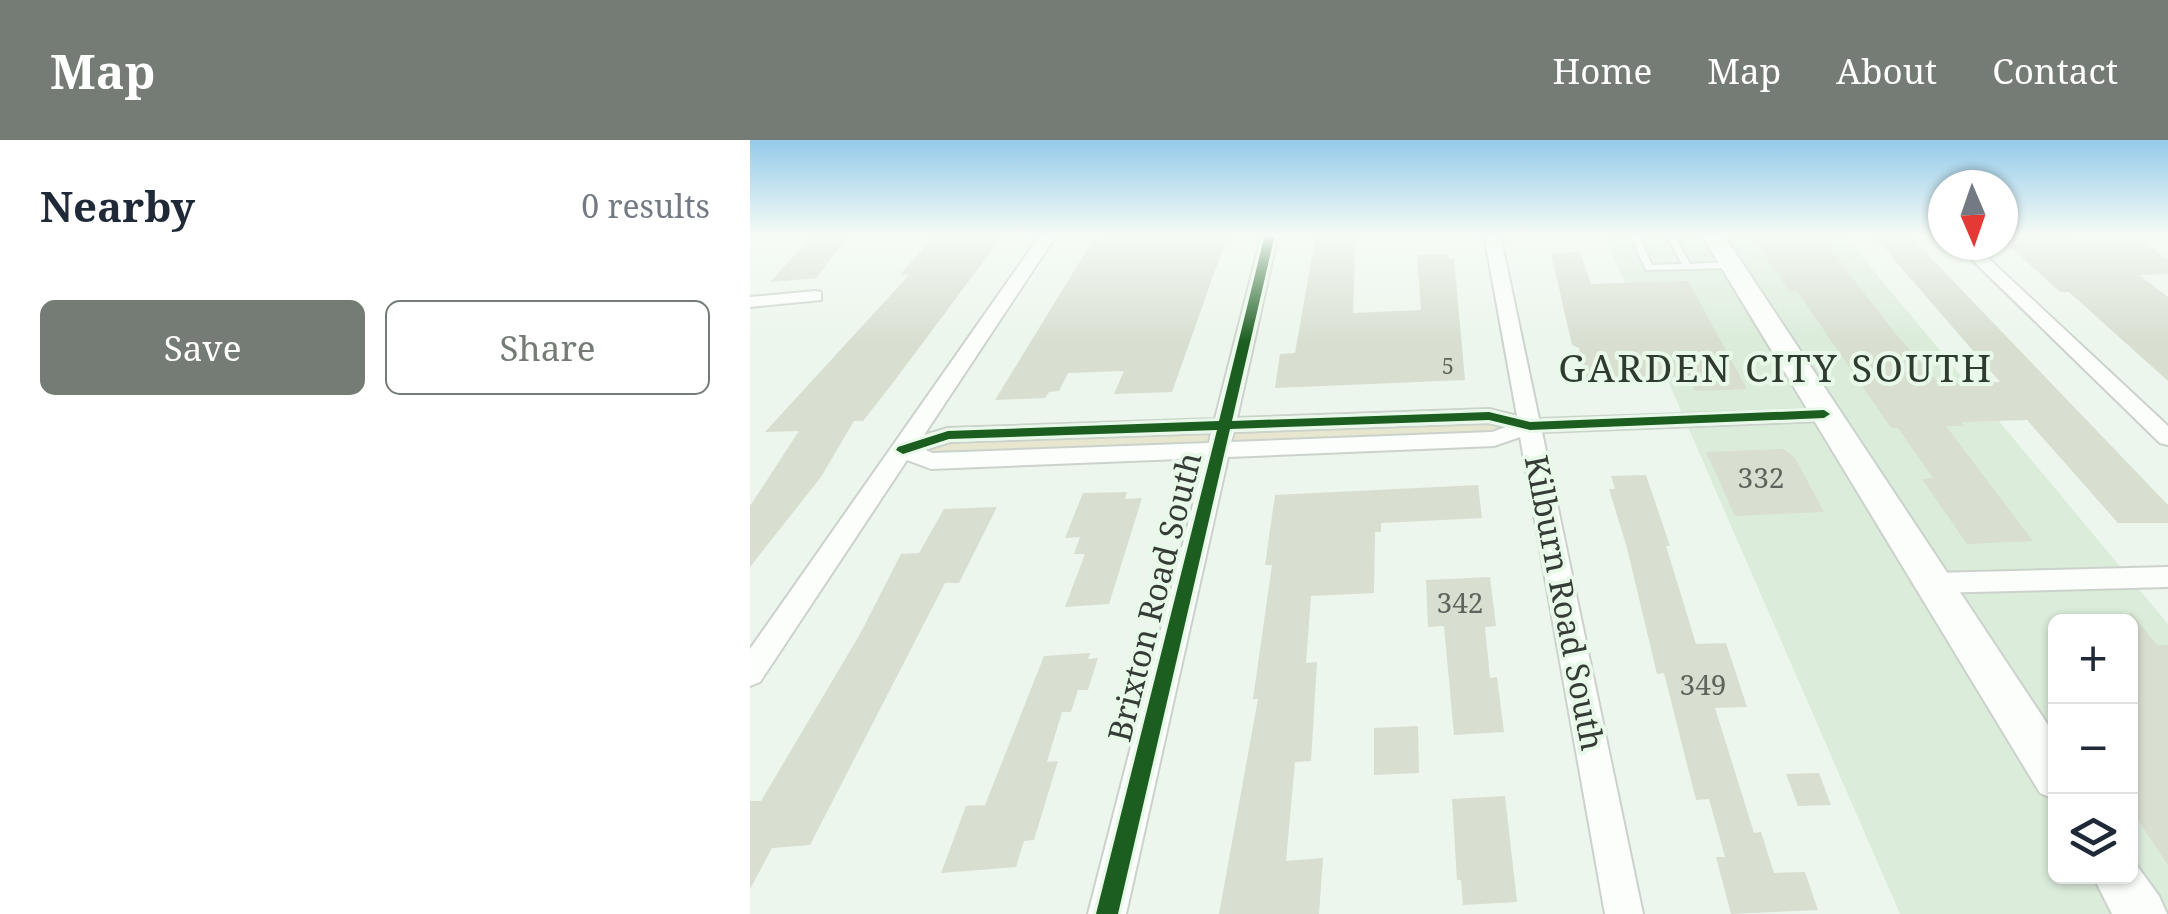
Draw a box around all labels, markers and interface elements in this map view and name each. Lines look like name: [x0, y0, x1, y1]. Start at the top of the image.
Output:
text: Map: [50, 38, 155, 103]
text: Home: [1552, 47, 1652, 94]
text: Map: [1707, 47, 1781, 94]
text: About: [1836, 47, 1937, 94]
text: Contact: [1992, 47, 2118, 94]
north arrow: [1928, 170, 2018, 260]
text: Nearby: [40, 177, 195, 234]
text: 0 results: [581, 184, 710, 227]
button: Save: [40, 300, 365, 395]
button: Share: [385, 300, 710, 395]
district label: GARDEN CITY SOUTH: [1558, 341, 1994, 393]
house number: 5: [1442, 350, 1454, 380]
street label: Brixton Road South: [1097, 448, 1210, 746]
street label: Kilburn Road South: [1516, 451, 1615, 754]
house number: 332: [1738, 458, 1784, 496]
house number: 342: [1437, 583, 1483, 621]
map controls: [2048, 614, 2138, 884]
button: +: [2048, 614, 2138, 704]
house number: 349: [1680, 665, 1726, 703]
button: −: [2048, 704, 2138, 794]
button: layers: [2048, 794, 2138, 884]

